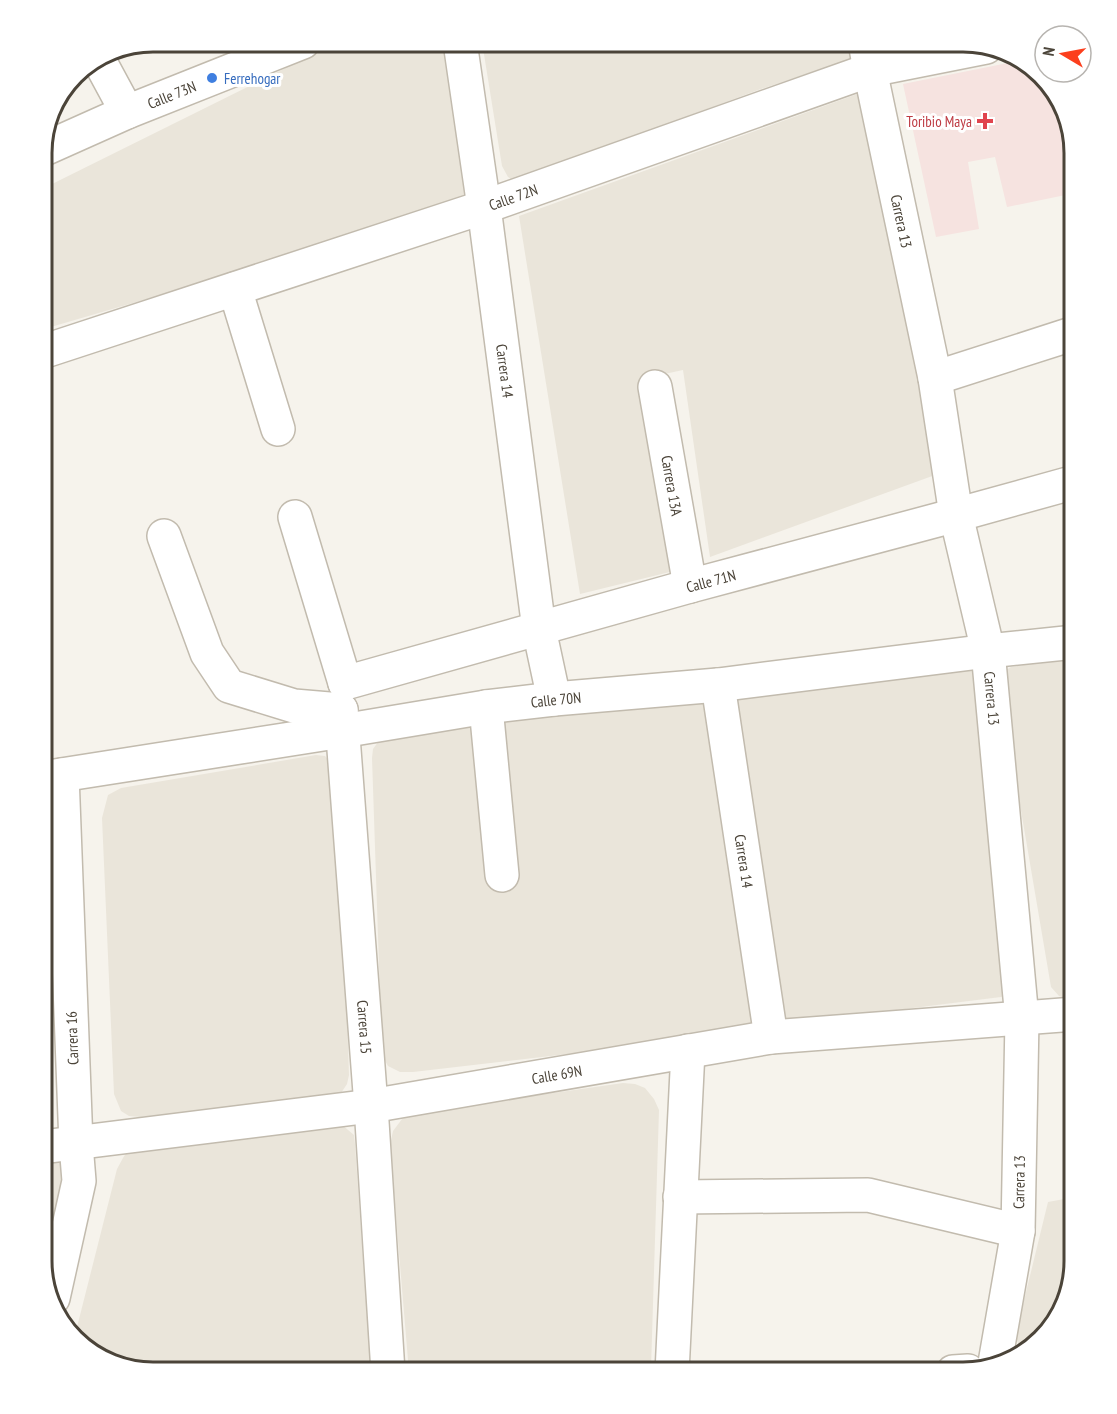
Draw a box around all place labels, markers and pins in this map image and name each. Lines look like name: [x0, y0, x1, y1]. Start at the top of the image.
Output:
place label: Ferrehogar: [224, 69, 281, 88]
marker: Ferrehogar: [205, 71, 219, 85]
place label: Toribio Maya: [906, 112, 972, 131]
marker: Toribio Maya: [976, 112, 994, 130]

